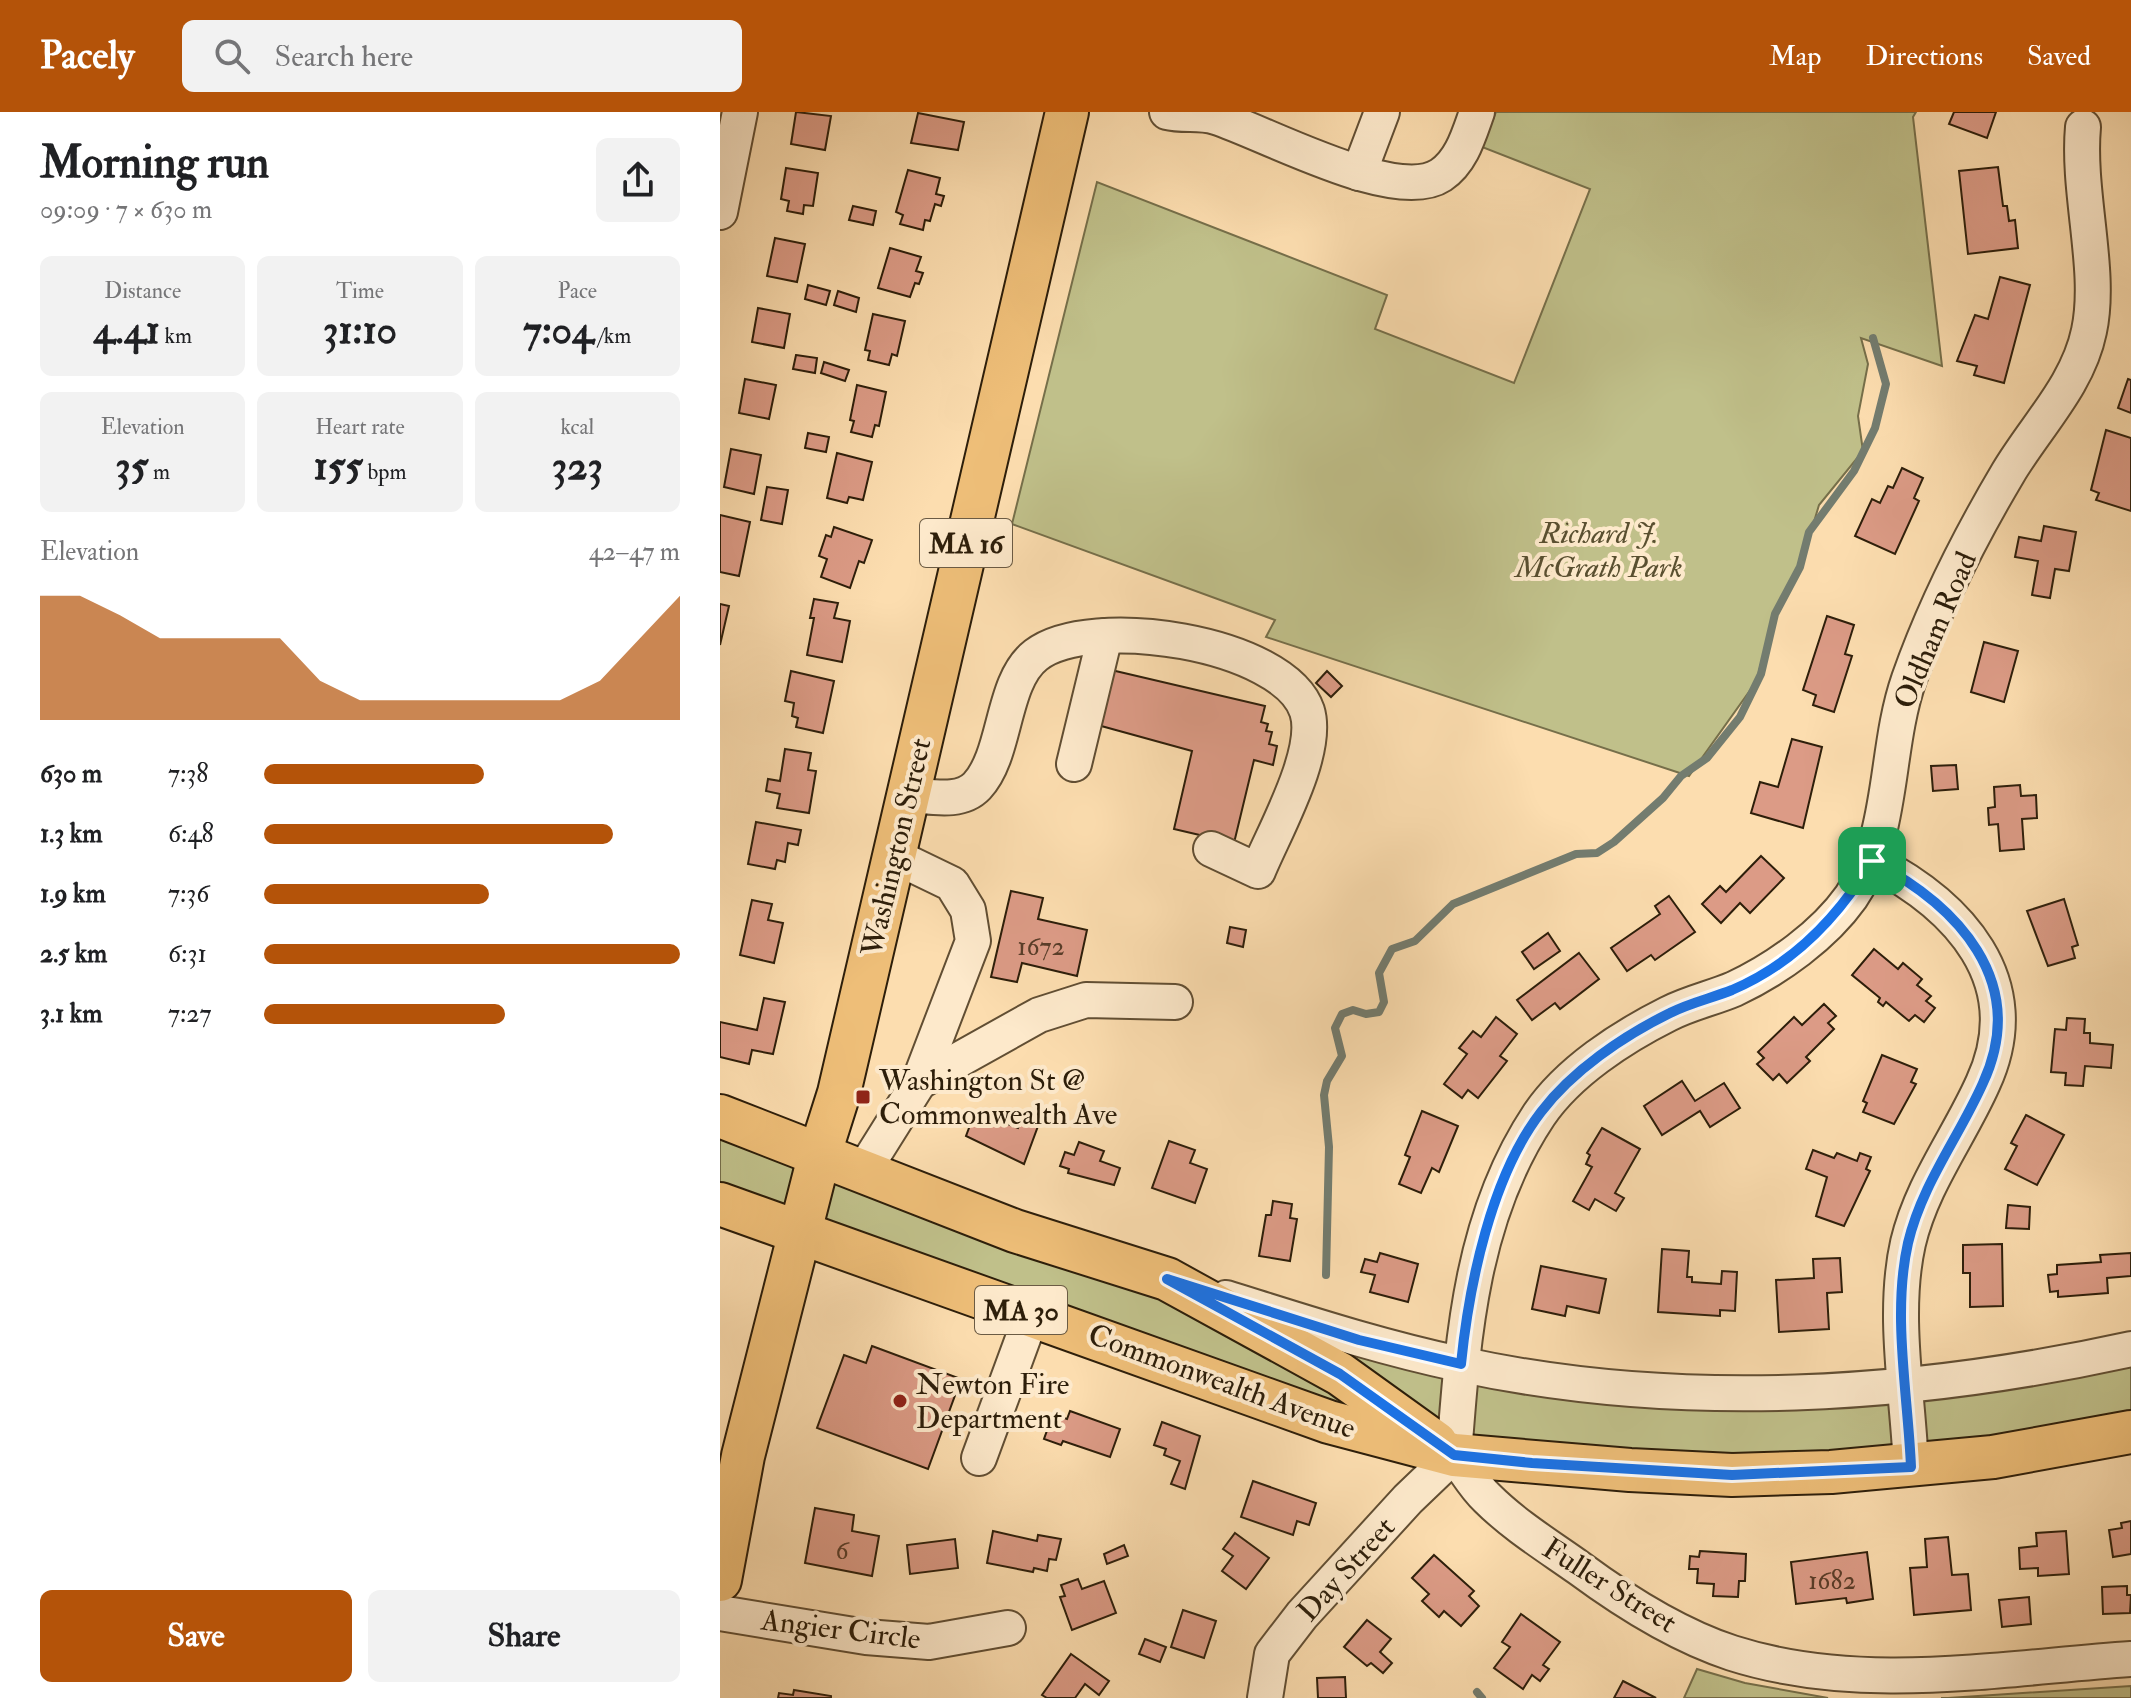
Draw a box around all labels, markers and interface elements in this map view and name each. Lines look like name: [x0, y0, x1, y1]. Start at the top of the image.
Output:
search box: [182, 20, 742, 92]
text: Pacely: [40, 32, 134, 80]
icon: search: [210, 34, 254, 78]
text: Search here: [274, 38, 413, 75]
text: Map: [1769, 39, 1822, 74]
text: Directions: [1866, 39, 1983, 74]
text: Saved: [2027, 39, 2091, 74]
text: Morning run: [40, 136, 269, 191]
button: share: [596, 138, 680, 222]
text: 09:09 · 7 × 630 m: [40, 194, 212, 226]
text: Distance: [104, 277, 181, 305]
text: Time: [336, 277, 384, 305]
text: Pace: [558, 277, 597, 305]
text: 4.41: [93, 305, 160, 356]
text: 31:10: [323, 305, 397, 356]
text: 7:04: [523, 305, 593, 356]
text: km: [160, 322, 192, 350]
text: /km: [593, 322, 631, 350]
text: Elevation: [101, 413, 185, 441]
text: Heart rate: [315, 413, 405, 441]
text: kcal: [560, 413, 594, 441]
text: 35: [115, 441, 148, 492]
text: 155: [314, 441, 363, 492]
text: 323: [552, 441, 603, 492]
text: m: [148, 458, 170, 486]
text: bpm: [363, 458, 406, 486]
park label: Richard J. McGrath Park: [1513, 515, 1683, 586]
road number: MA 16: [920, 519, 1012, 567]
text: Elevation: [40, 536, 139, 568]
text: 42–47 m: [589, 536, 680, 568]
street label: Oldham Road: [1886, 546, 1985, 714]
street label: Washington Street: [853, 734, 940, 961]
text: 630 m: [40, 758, 102, 790]
text: 7:38: [168, 758, 209, 790]
text: 1.3 km: [40, 818, 102, 850]
text: 6:48: [168, 818, 214, 850]
pin: [1838, 827, 1906, 895]
icon: arrive: [1850, 839, 1894, 883]
text: 1.9 km: [40, 878, 106, 910]
text: 7:36: [168, 878, 209, 910]
house number: 1672: [1017, 931, 1065, 963]
text: 2.5 km: [40, 938, 107, 970]
text: 6:31: [168, 938, 207, 970]
text: 3.1 km: [40, 998, 102, 1030]
text: 7:27: [168, 998, 211, 1030]
place label: Washington St @ Commonwealth Ave: [878, 1062, 1117, 1133]
marker: Washington St @ Commonwealth Ave: [854, 1088, 872, 1106]
road number: MA 30: [975, 1286, 1067, 1334]
street label: Commonwealth Avenue: [1083, 1316, 1361, 1447]
place label: Newton Fire Department: [916, 1366, 1069, 1437]
marker: Newton Fire Department: [891, 1392, 909, 1410]
street label: Day Street: [1290, 1509, 1403, 1629]
street label: Fuller Street: [1536, 1530, 1684, 1641]
house number: 6: [835, 1535, 850, 1567]
house number: 1682: [1808, 1565, 1856, 1597]
button: Save: [40, 1590, 352, 1682]
button: Share: [368, 1590, 680, 1682]
street label: Angier Circle: [758, 1601, 923, 1658]

